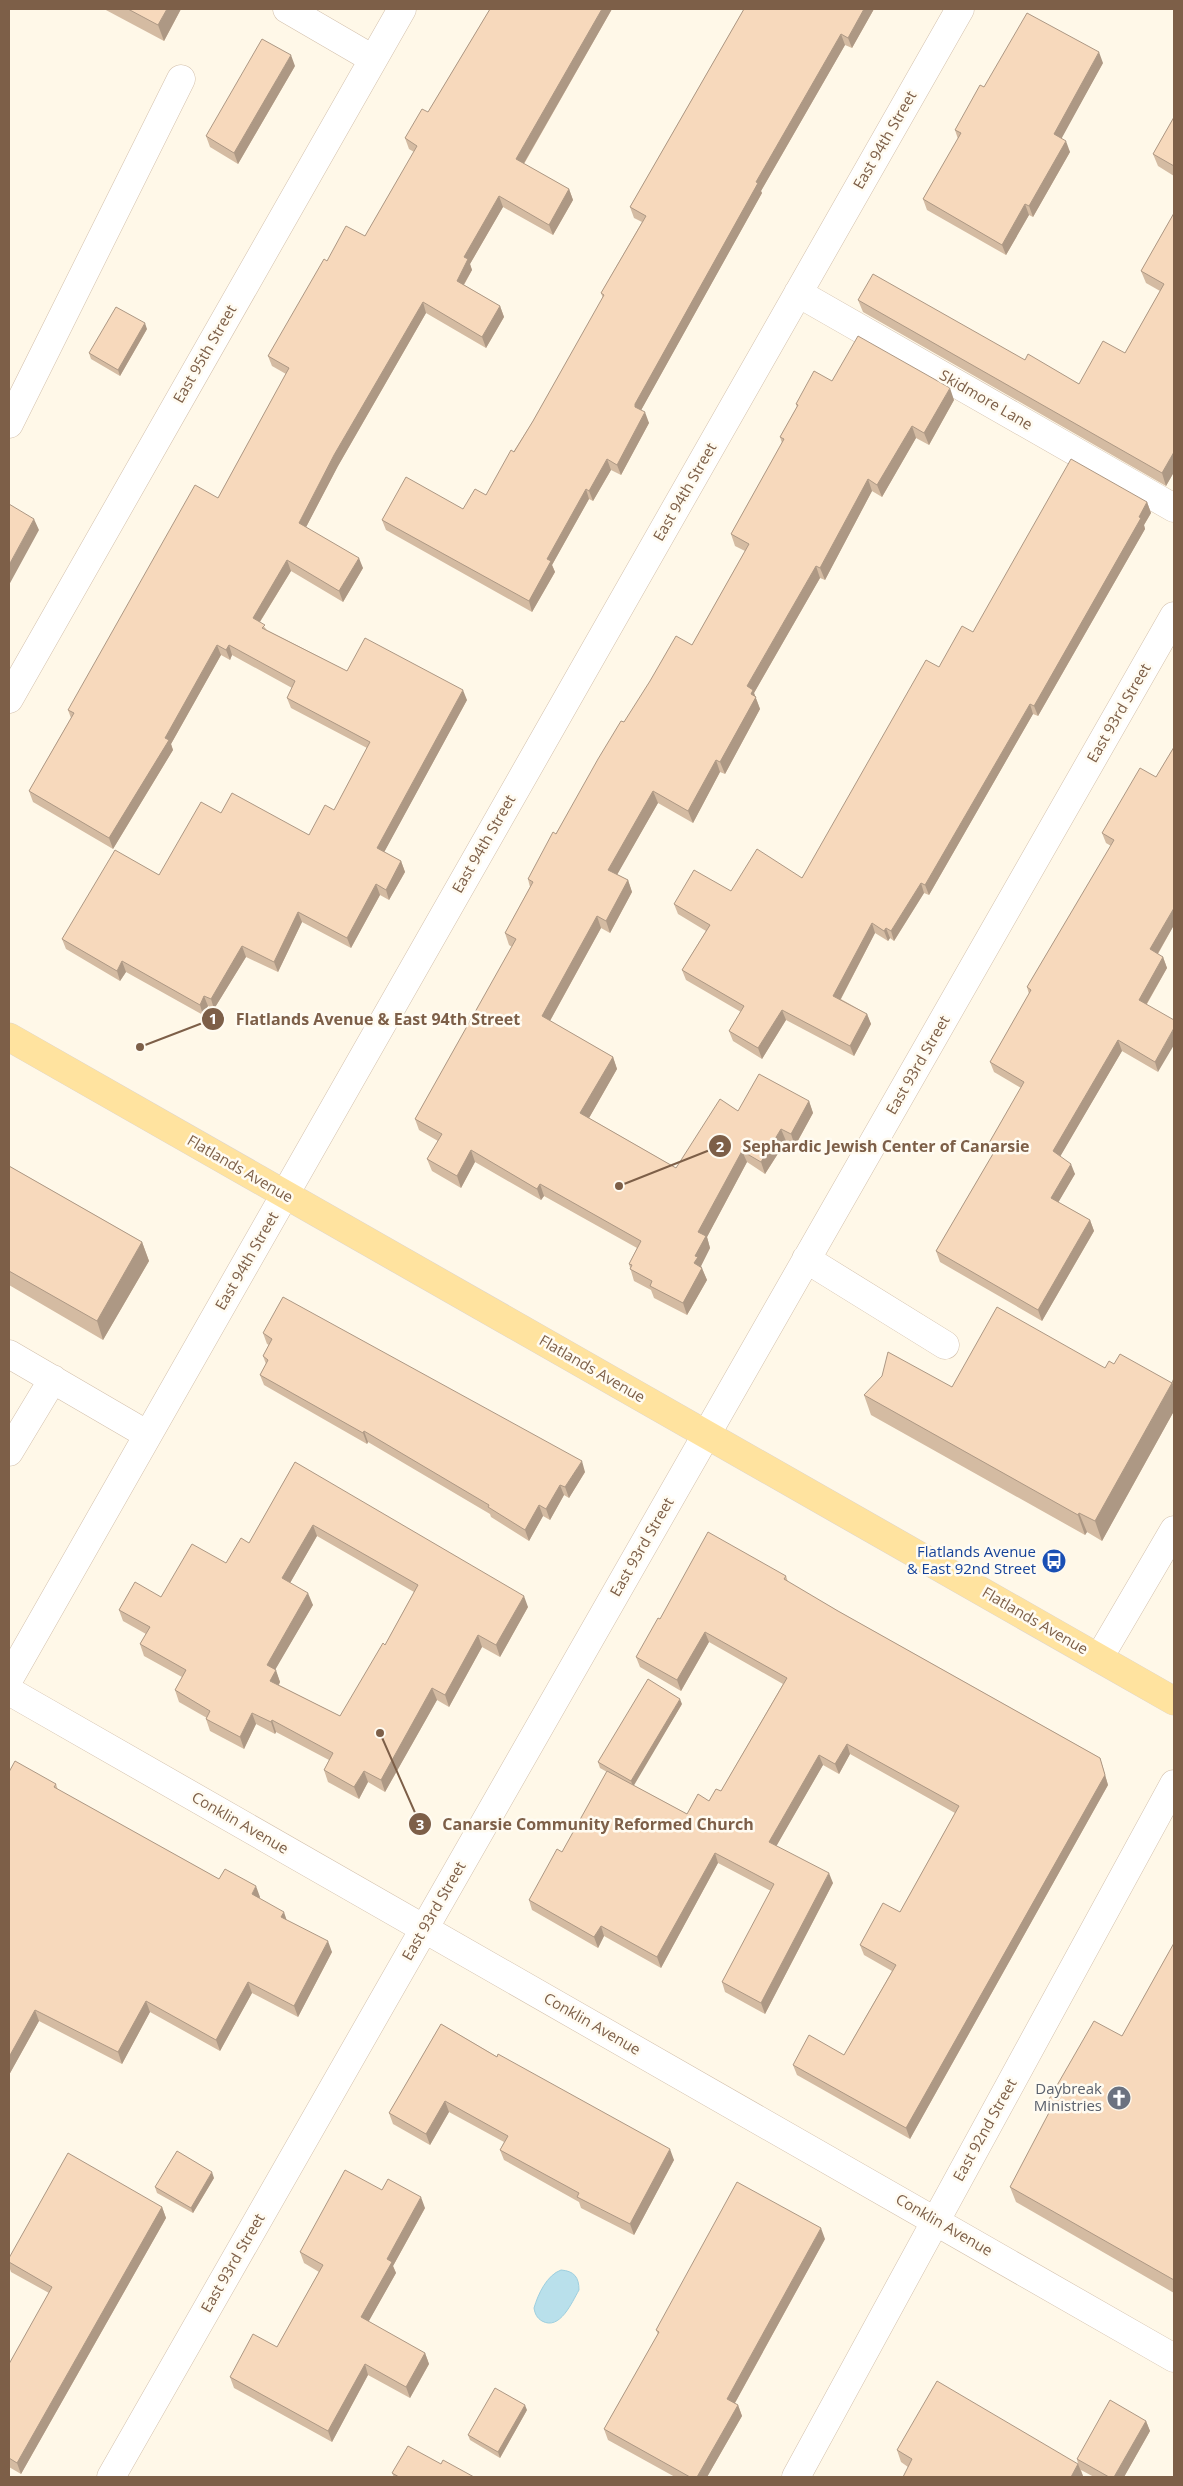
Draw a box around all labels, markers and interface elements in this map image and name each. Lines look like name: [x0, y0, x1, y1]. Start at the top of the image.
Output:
street label: East 94th Street: [848, 87, 920, 192]
street label: East 95th Street: [168, 301, 240, 406]
street label: Skidmore Lane: [936, 364, 1037, 434]
street label: East 94th Street: [648, 439, 720, 544]
street label: East 93rd Street: [1082, 659, 1155, 766]
street label: East 94th Street: [447, 791, 519, 896]
callout: Flatlands Avenue & East 94th Street: [201, 1003, 530, 1034]
text: 1: [209, 1008, 217, 1028]
text: Flatlands Avenue & East 94th Street: [236, 1008, 520, 1030]
street label: East 93rd Street: [881, 1011, 954, 1118]
street label: Flatlands Avenue: [184, 1130, 297, 1207]
callout: Sephardic Jewish Center of Canarsie: [708, 1131, 1040, 1162]
text: Sephardic Jewish Center of Canarsie: [742, 1135, 1030, 1157]
text: 2: [716, 1136, 725, 1156]
street label: East 94th Street: [210, 1208, 282, 1313]
street label: Flatlands Avenue: [536, 1330, 649, 1407]
street label: East 93rd Street: [605, 1493, 678, 1600]
place label: Flatlands Avenue & East 92nd Street: [907, 1541, 1036, 1578]
bus stop icon: Flatlands Avenue & East 92nd Street: [1041, 1548, 1067, 1574]
street label: Flatlands Avenue: [979, 1582, 1092, 1659]
street label: Conklin Avenue: [189, 1786, 292, 1858]
callout: Canarsie Community Reformed Church: [407, 1809, 764, 1840]
text: Canarsie Community Reformed Church: [442, 1813, 754, 1835]
text: 3: [416, 1814, 424, 1834]
street label: East 93rd Street: [397, 1857, 470, 1964]
street label: Conklin Avenue: [541, 1987, 644, 2059]
street label: East 92nd Street: [948, 2075, 1021, 2184]
place label: Daybreak Ministries: [1034, 2078, 1102, 2115]
church icon: Daybreak Ministries: [1106, 2085, 1132, 2111]
street label: Conklin Avenue: [893, 2188, 996, 2260]
street label: East 93rd Street: [196, 2209, 269, 2316]

